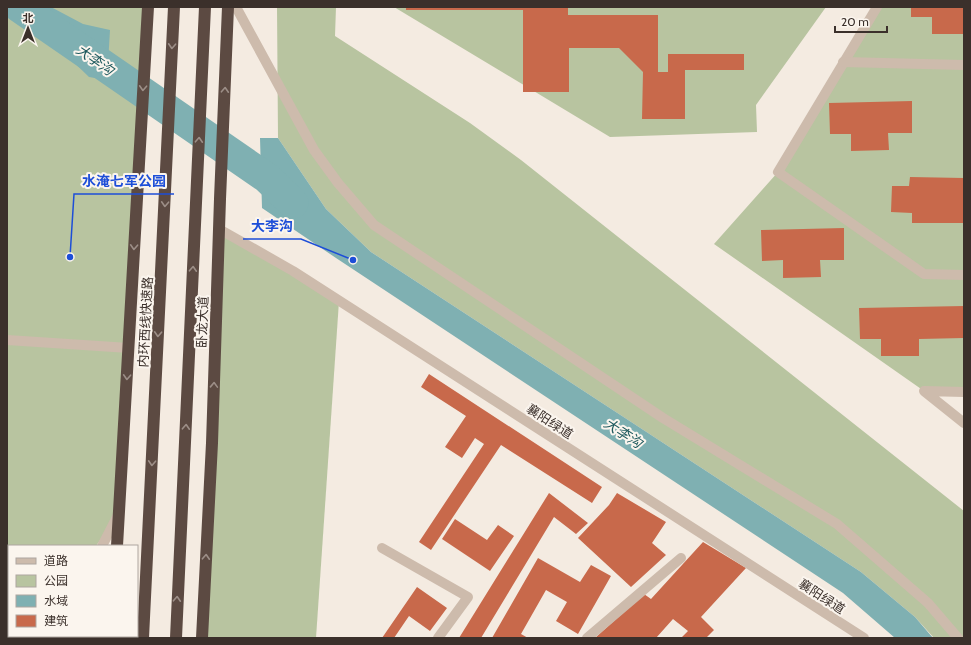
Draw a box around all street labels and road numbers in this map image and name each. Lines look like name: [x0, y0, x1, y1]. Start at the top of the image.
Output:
street label: 内环西线快速路: [135, 276, 155, 368]
street label: 卧龙大道: [193, 296, 211, 348]
street label: 襄阳绿道: [524, 400, 576, 442]
street label: 襄阳绿道: [796, 575, 848, 617]

